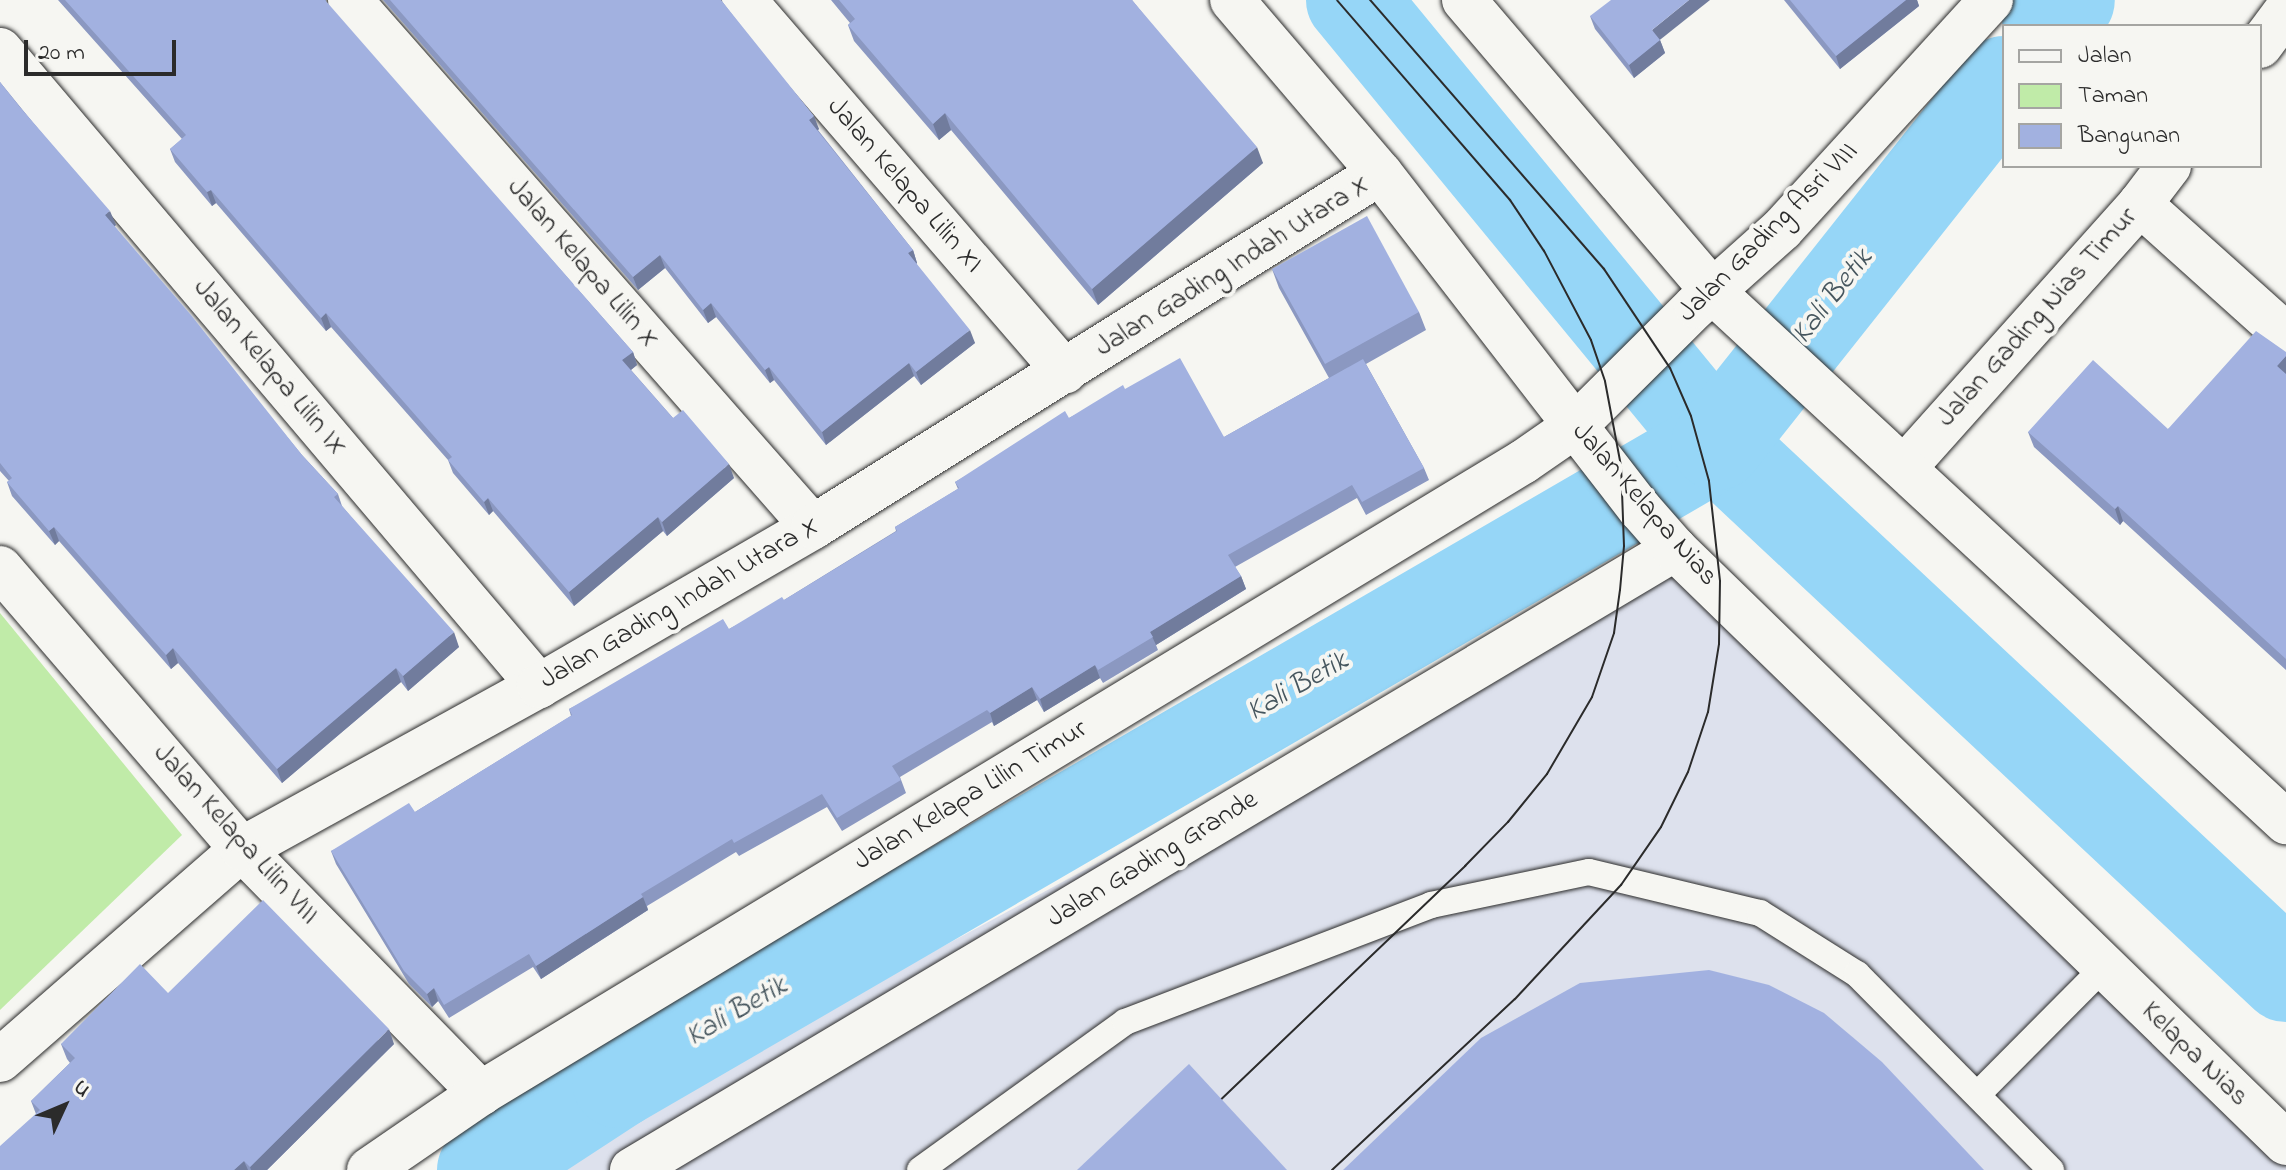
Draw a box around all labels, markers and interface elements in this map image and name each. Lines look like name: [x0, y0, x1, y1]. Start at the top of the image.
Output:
scale bar: [28, 24, 180, 74]
legend: [2002, 24, 2262, 168]
text: 20 m: [38, 36, 85, 71]
text: Jalan: [2078, 39, 2132, 74]
text: Taman: [2078, 79, 2148, 114]
street label: Jalan Kelapa Lilin XI: [819, 91, 989, 281]
text: Bangunan: [2078, 119, 2180, 154]
street label: Jalan Gading Asri VIII: [1672, 136, 1866, 330]
street label: Jalan Gading Indah Utara X: [1090, 169, 1376, 365]
street label: Jalan Kelapa Lilin X: [499, 172, 665, 356]
street label: Jalan Gading Nias Timur: [1930, 201, 2146, 435]
water label: Kali Betik: [1785, 242, 1881, 352]
street label: Jalan Kelapa Lilin IX: [185, 272, 353, 464]
street label: Jalan Kelapa Nias: [1564, 416, 1724, 594]
street label: Jalan Gading Indah Utara X: [534, 510, 826, 698]
water label: Kali Betik: [1241, 644, 1355, 730]
street label: Jalan Kelapa Lilin Timur: [848, 713, 1094, 879]
street label: Jalan Kelapa Lilin VIII: [145, 738, 325, 932]
street label: Jalan Gading Grande: [1042, 784, 1264, 936]
water label: Kali Betik: [680, 969, 794, 1055]
street label: Kelapa Nias: [2133, 995, 2255, 1115]
north arrow: [24, 1066, 104, 1146]
text: U: [65, 1073, 98, 1105]

